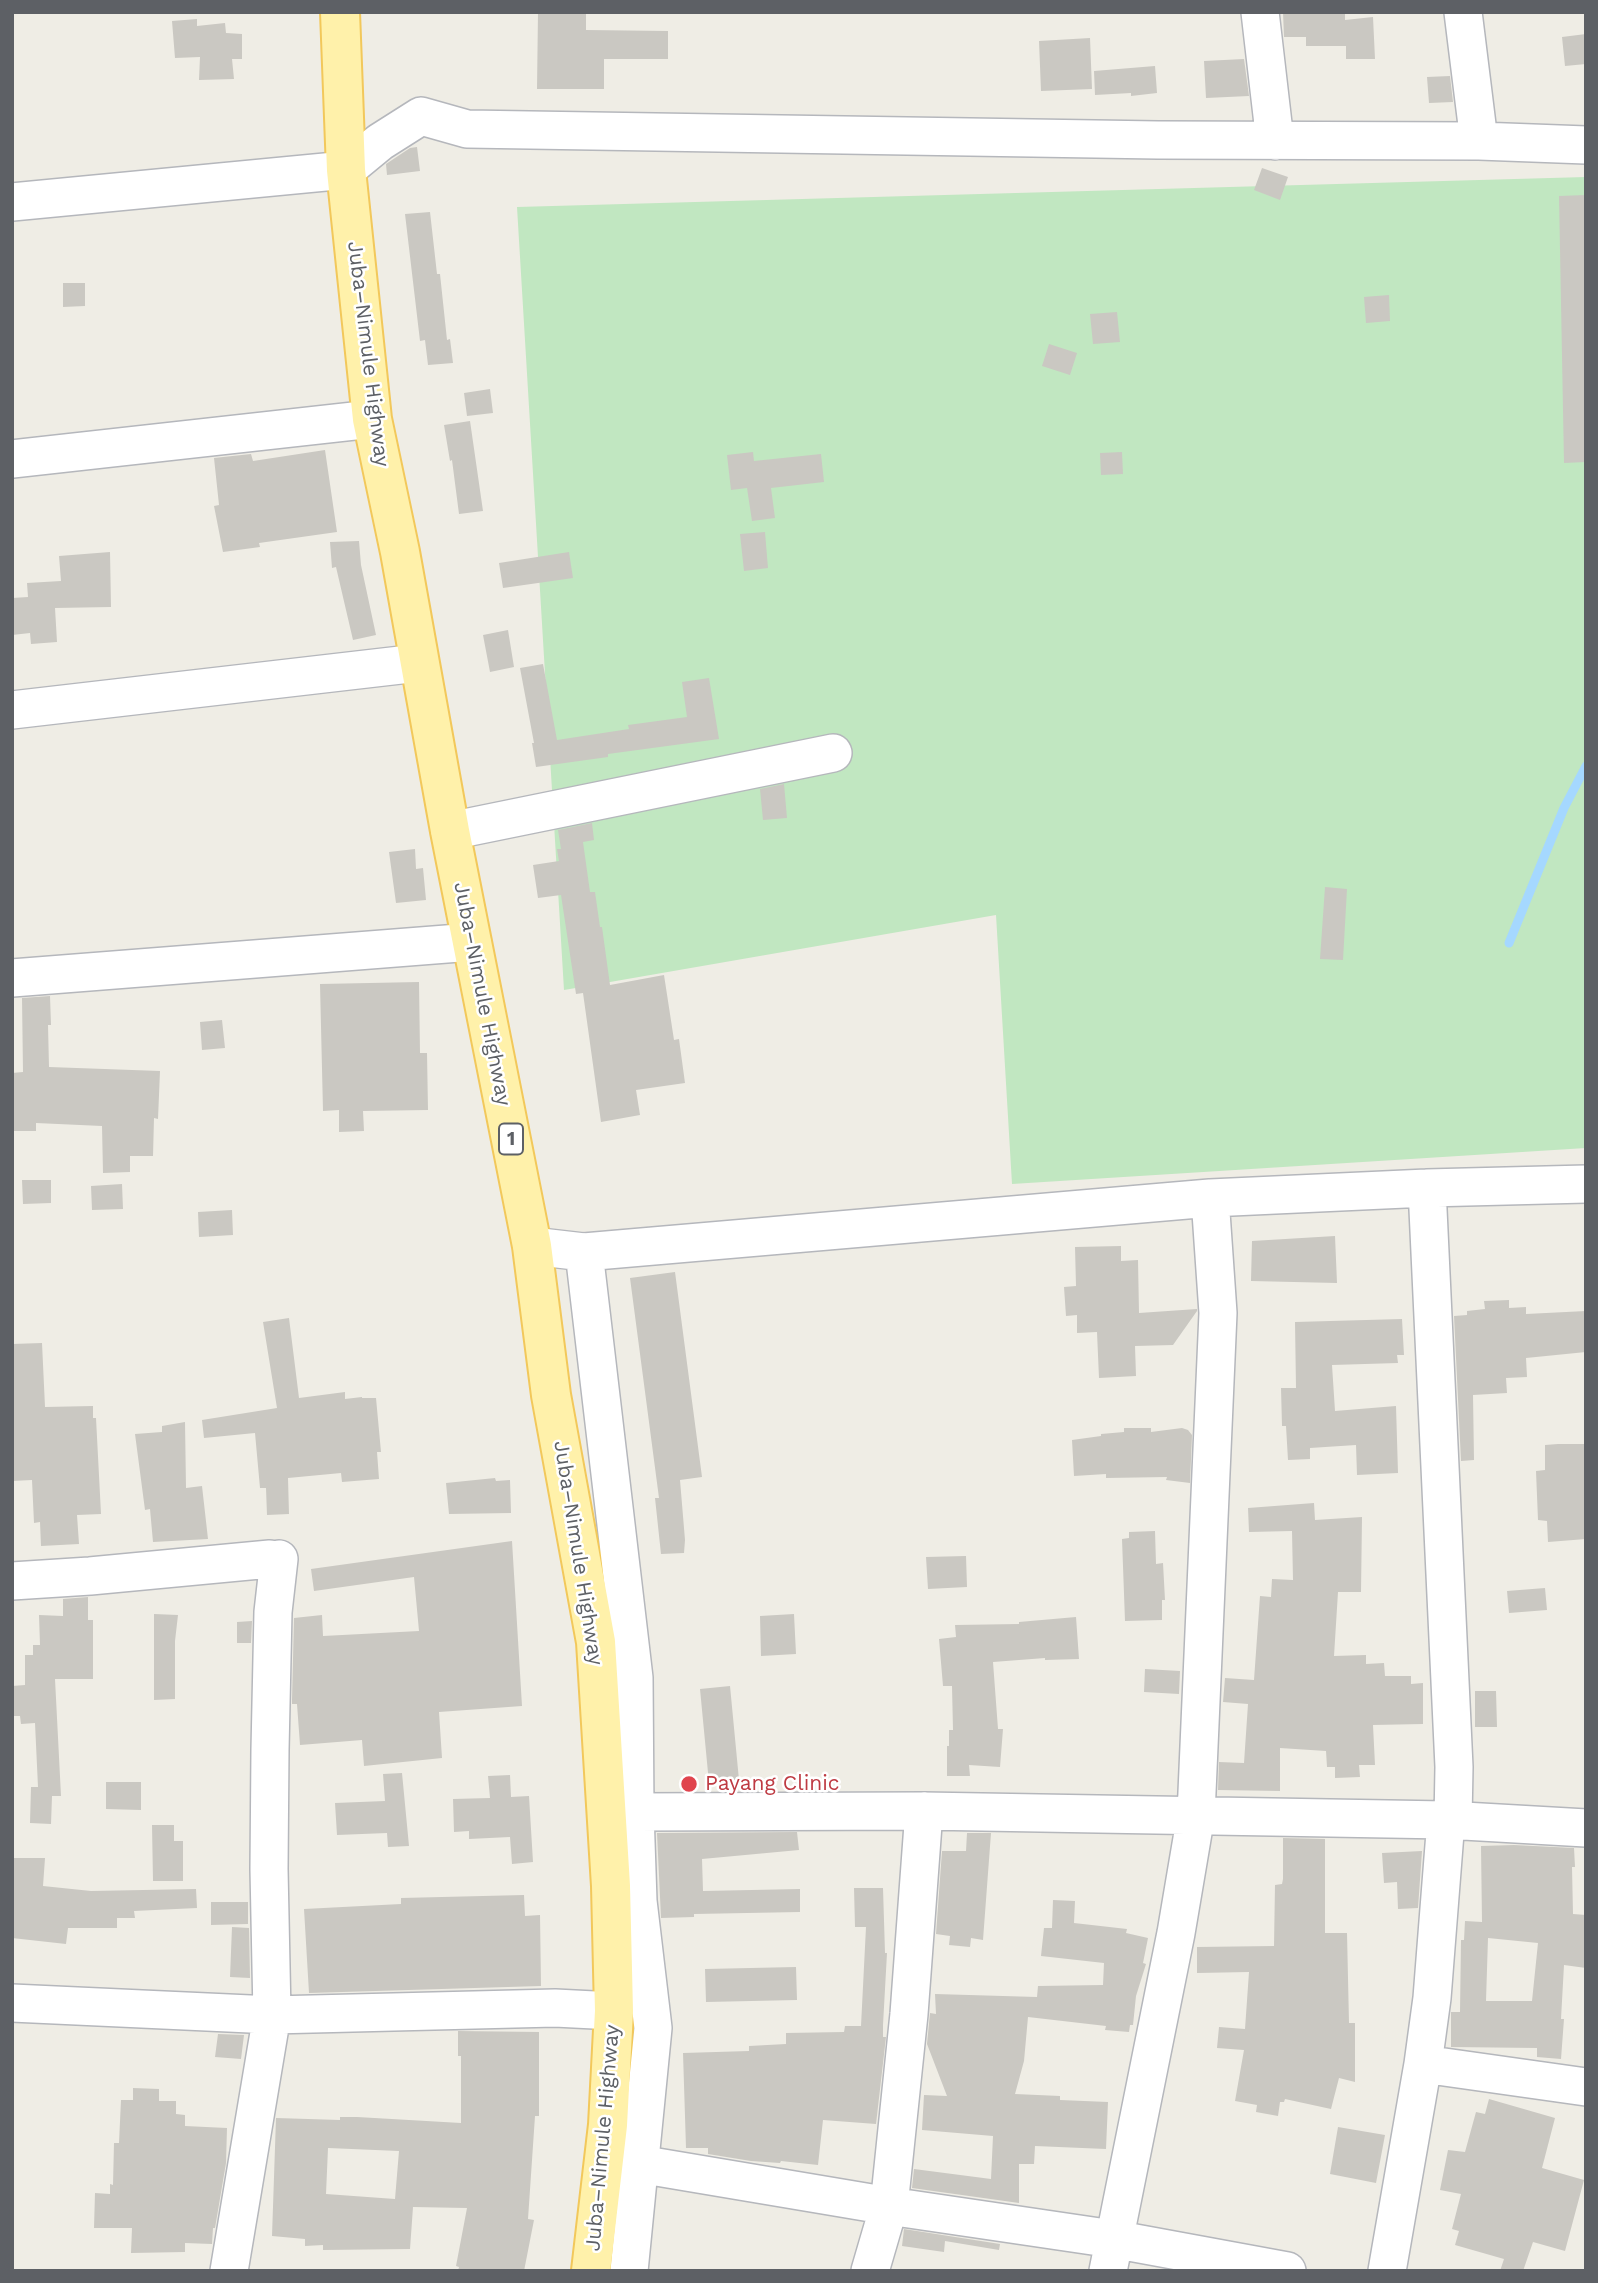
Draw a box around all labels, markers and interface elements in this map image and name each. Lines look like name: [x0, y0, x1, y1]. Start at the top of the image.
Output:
street label: Juba–Nimule Highway: [342, 240, 394, 468]
street label: Juba–Nimule Highway: [448, 880, 516, 1108]
road number: 1: [499, 1124, 523, 1154]
street label: Juba–Nimule Highway: [548, 1439, 608, 1667]
place label: Payang Clinic: [705, 1771, 840, 1797]
marker: Payang Clinic: [679, 1774, 699, 1794]
street label: Juba–Nimule Highway: [581, 2024, 625, 2252]

